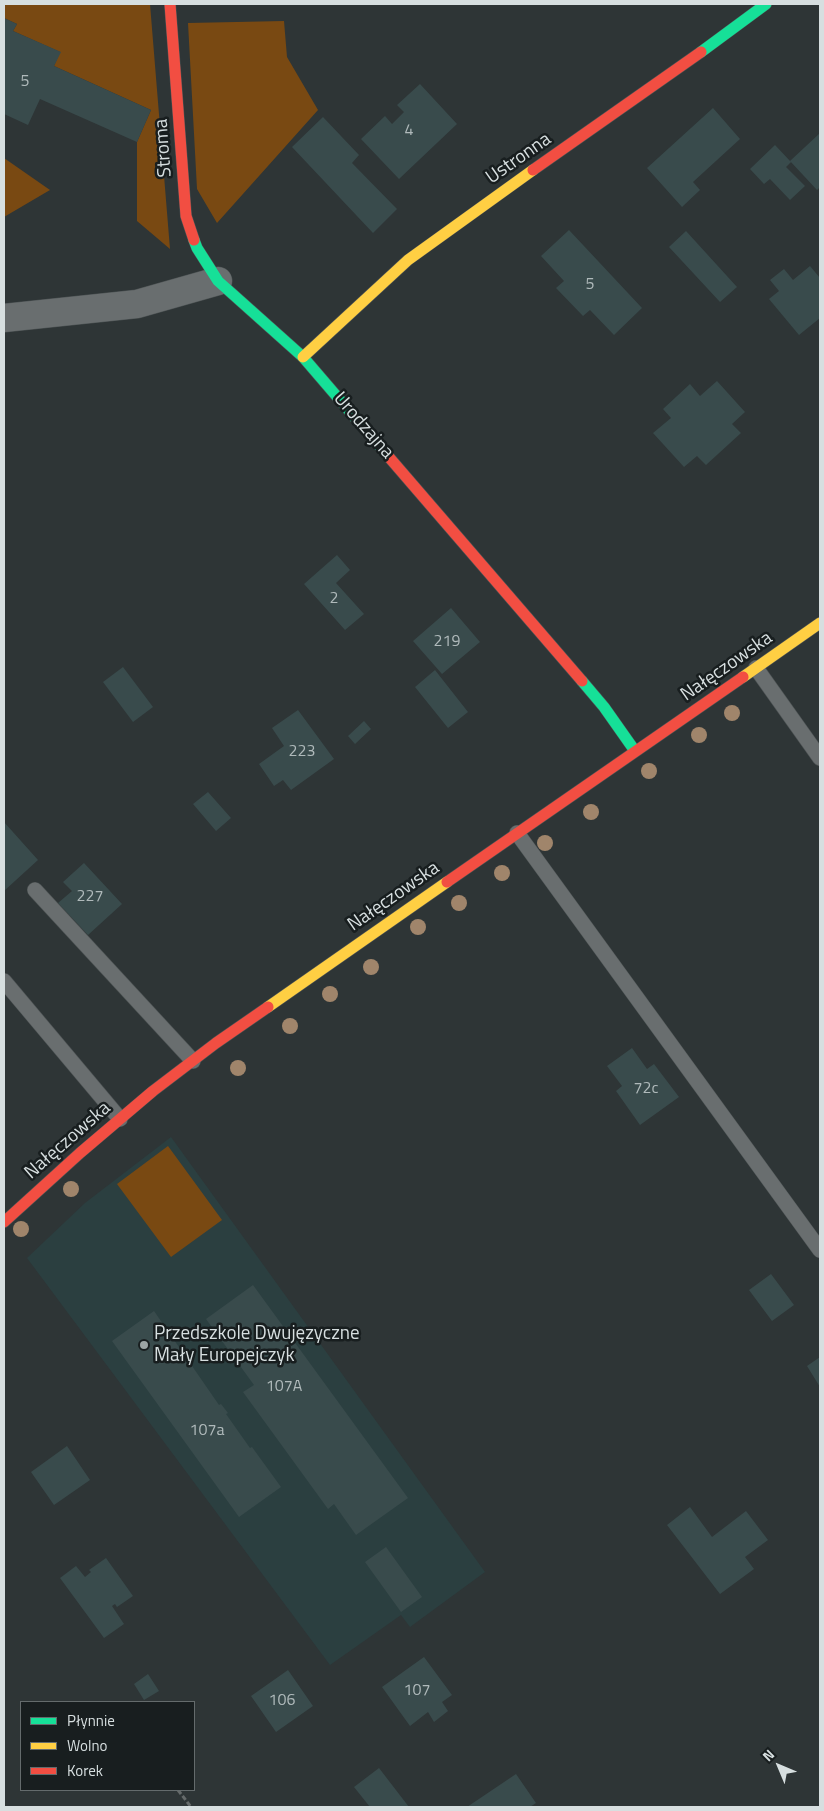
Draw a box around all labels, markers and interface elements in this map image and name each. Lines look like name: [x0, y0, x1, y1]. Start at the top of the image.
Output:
house number: 5: [21, 72, 29, 92]
street label: Stroma: [151, 118, 177, 178]
house number: 4: [405, 121, 413, 141]
street label: Ustronna: [482, 128, 556, 190]
house number: 5: [586, 275, 594, 295]
street label: Urodzajna: [328, 388, 398, 464]
house number: 2: [330, 589, 338, 609]
street label: Nałęczowska: [677, 627, 777, 707]
house number: 219: [434, 632, 460, 652]
house number: 223: [289, 742, 315, 762]
street label: Nałęczowska: [344, 857, 444, 937]
house number: 227: [77, 887, 103, 907]
house number: 72c: [634, 1079, 658, 1099]
street label: Nałęczowska: [20, 1097, 116, 1185]
place label: Przedszkole Dwujęzyczne Mały Europejczyk: [154, 1323, 360, 1367]
marker: Przedszkole Dwujęzyczne Mały Europejczyk: [138, 1339, 150, 1351]
house number: 107A: [266, 1377, 302, 1397]
house number: 107a: [190, 1421, 224, 1441]
house number: 107: [404, 1681, 430, 1701]
house number: 106: [269, 1691, 295, 1711]
legend: [20, 1701, 195, 1791]
text: Płynnie: [67, 1709, 115, 1732]
text: Wolno: [67, 1734, 107, 1757]
north arrow: [754, 1741, 804, 1791]
text: N: [757, 1744, 779, 1766]
text: Korek: [67, 1759, 103, 1782]

